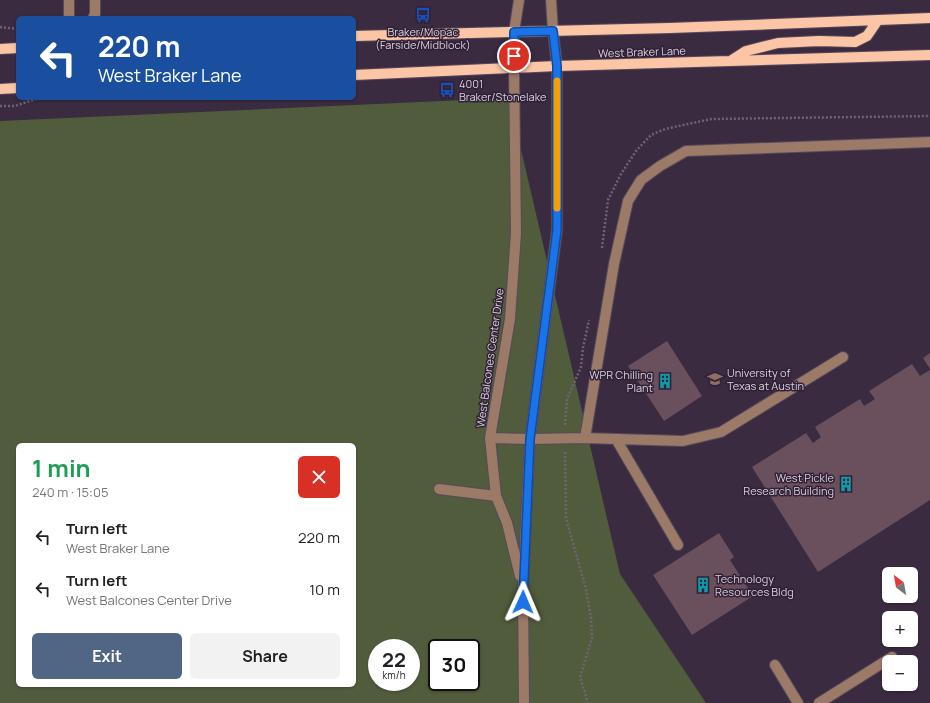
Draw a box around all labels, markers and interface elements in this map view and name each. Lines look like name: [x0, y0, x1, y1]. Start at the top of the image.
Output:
bus stop icon: Braker/Mopac (Farside/Midblock): [414, 6, 432, 24]
place label: Braker/Mopac (Farside/Midblock): [375, 24, 471, 52]
text: 220 m: [98, 27, 181, 65]
icon: left: [32, 32, 84, 84]
pin: [497, 39, 531, 73]
street label: West Braker Lane: [598, 42, 687, 61]
icon: arrive: [503, 45, 525, 67]
text: West Braker Lane: [98, 63, 241, 87]
place label: 4001 Braker/Stonelake: [459, 76, 547, 104]
bus stop icon: 4001 Braker/Stonelake: [438, 81, 456, 99]
street label: West Balcones Center Drive: [472, 287, 507, 428]
place label: University of Texas at Austin: [727, 365, 804, 393]
place label: WPR Chilling Plant: [589, 367, 653, 395]
school or university icon: University of Texas at Austin: [706, 370, 724, 388]
building icon: WPR Chilling Plant: [656, 372, 674, 390]
text: 1 min: [32, 451, 91, 484]
button: close: [298, 456, 340, 498]
place label: West Pickle Research Building: [743, 470, 835, 498]
building icon: West Pickle Research Building: [837, 475, 855, 493]
text: 240 m · 15:05: [32, 483, 108, 501]
text: Turn left: [66, 518, 128, 539]
icon: left: [32, 526, 54, 548]
text: 220 m: [298, 527, 340, 548]
text: West Braker Lane: [66, 539, 170, 557]
north arrow: [882, 567, 918, 603]
map controls: [882, 567, 918, 691]
text: Turn left: [66, 570, 128, 591]
place label: Technology Resources Bldg: [715, 571, 794, 599]
building icon: Technology Resources Bldg: [694, 576, 712, 594]
icon: left: [32, 578, 54, 600]
text: 10 m: [309, 579, 340, 600]
position arrow: [502, 581, 544, 623]
text: West Balcones Center Drive: [66, 591, 232, 609]
button: +: [882, 611, 918, 647]
button: Exit: [32, 633, 182, 679]
button: Share: [190, 633, 340, 679]
speed limit sign: 30: [428, 639, 480, 691]
text: 22: [382, 646, 406, 673]
button: −: [882, 655, 918, 691]
text: km/h: [382, 668, 406, 682]

